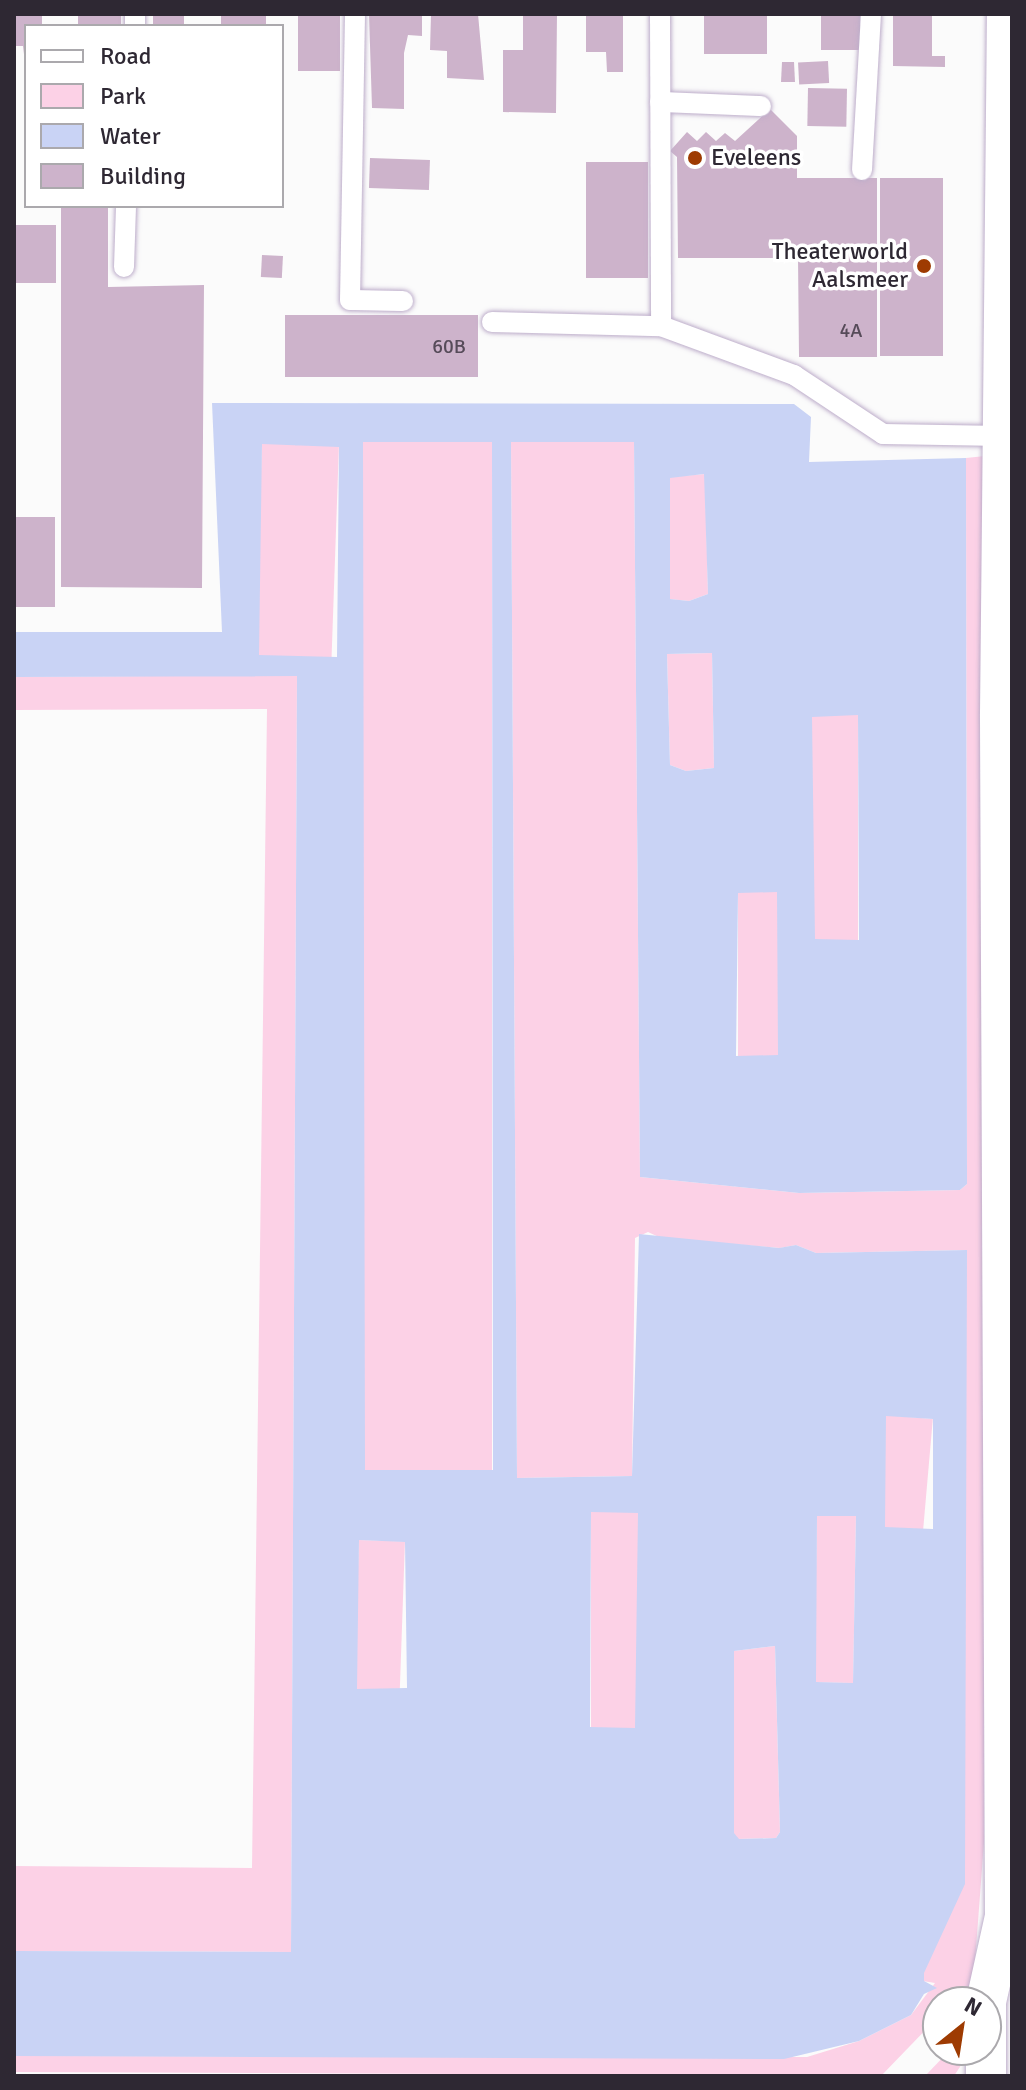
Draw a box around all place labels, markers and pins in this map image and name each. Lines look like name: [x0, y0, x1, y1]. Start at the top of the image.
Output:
place label: Eveleens: [711, 144, 801, 172]
marker: Eveleens: [686, 149, 704, 167]
place label: Theaterworld Aalsmeer: [772, 238, 908, 294]
marker: Theaterworld Aalsmeer: [915, 257, 933, 275]

